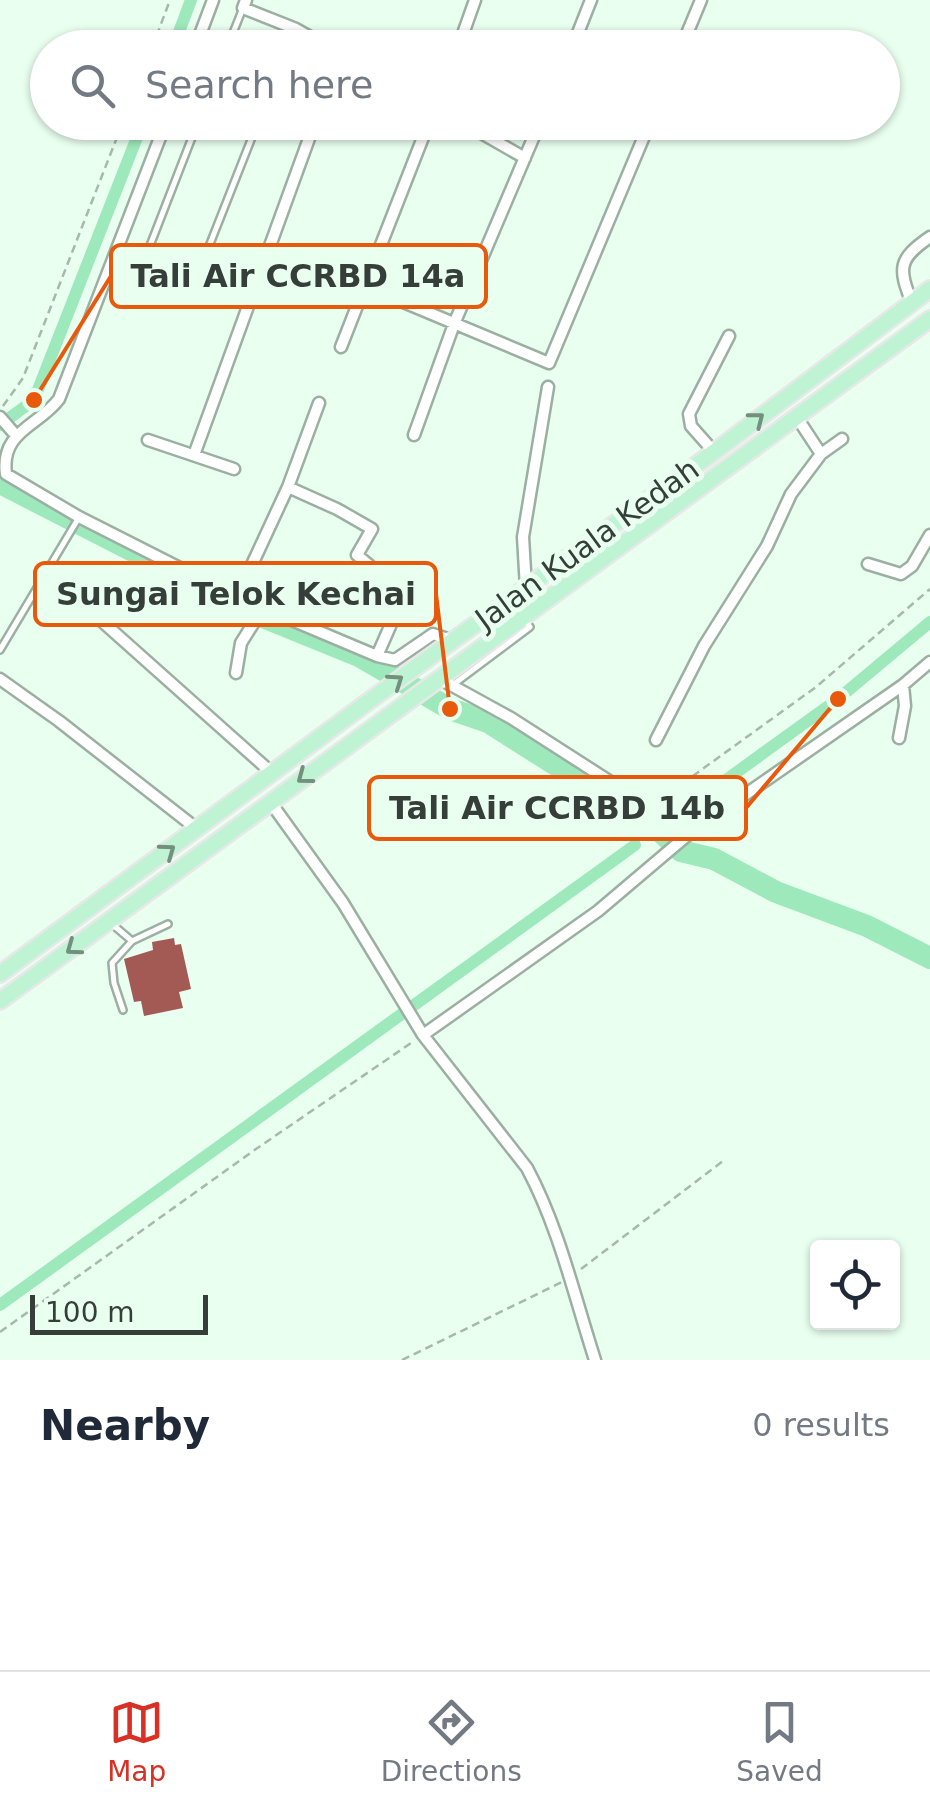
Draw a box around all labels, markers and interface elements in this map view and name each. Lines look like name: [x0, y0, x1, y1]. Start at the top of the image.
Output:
search box: [30, 30, 900, 140]
icon: search: [65, 58, 120, 113]
text: Search here: [145, 63, 373, 107]
callout: Tali Air CCRBD 14a: [111, 245, 486, 307]
text: Tali Air CCRBD 14a: [131, 257, 465, 295]
one-way arrow: [746, 413, 764, 430]
street label: Jalan Kuala Kedah: [467, 451, 705, 638]
callout: Sungai Telok Kechai: [35, 563, 436, 625]
text: Sungai Telok Kechai: [56, 575, 416, 613]
one-way arrow: [385, 675, 404, 693]
one-way arrow: [298, 766, 316, 783]
callout: Tali Air CCRBD 14b: [369, 777, 746, 839]
text: Tali Air CCRBD 14b: [389, 789, 725, 827]
one-way arrow: [157, 845, 175, 862]
one-way arrow: [66, 937, 84, 954]
map controls: [810, 1240, 900, 1330]
button: locate: [810, 1240, 900, 1330]
scale bar: [30, 1290, 208, 1334]
text: 100 m: [45, 1296, 135, 1329]
text: Nearby: [40, 1401, 210, 1450]
text: 0 results: [752, 1406, 890, 1444]
tab: Map: [107, 1695, 166, 1788]
tab: Directions: [381, 1695, 522, 1788]
tab: Saved: [736, 1695, 823, 1788]

